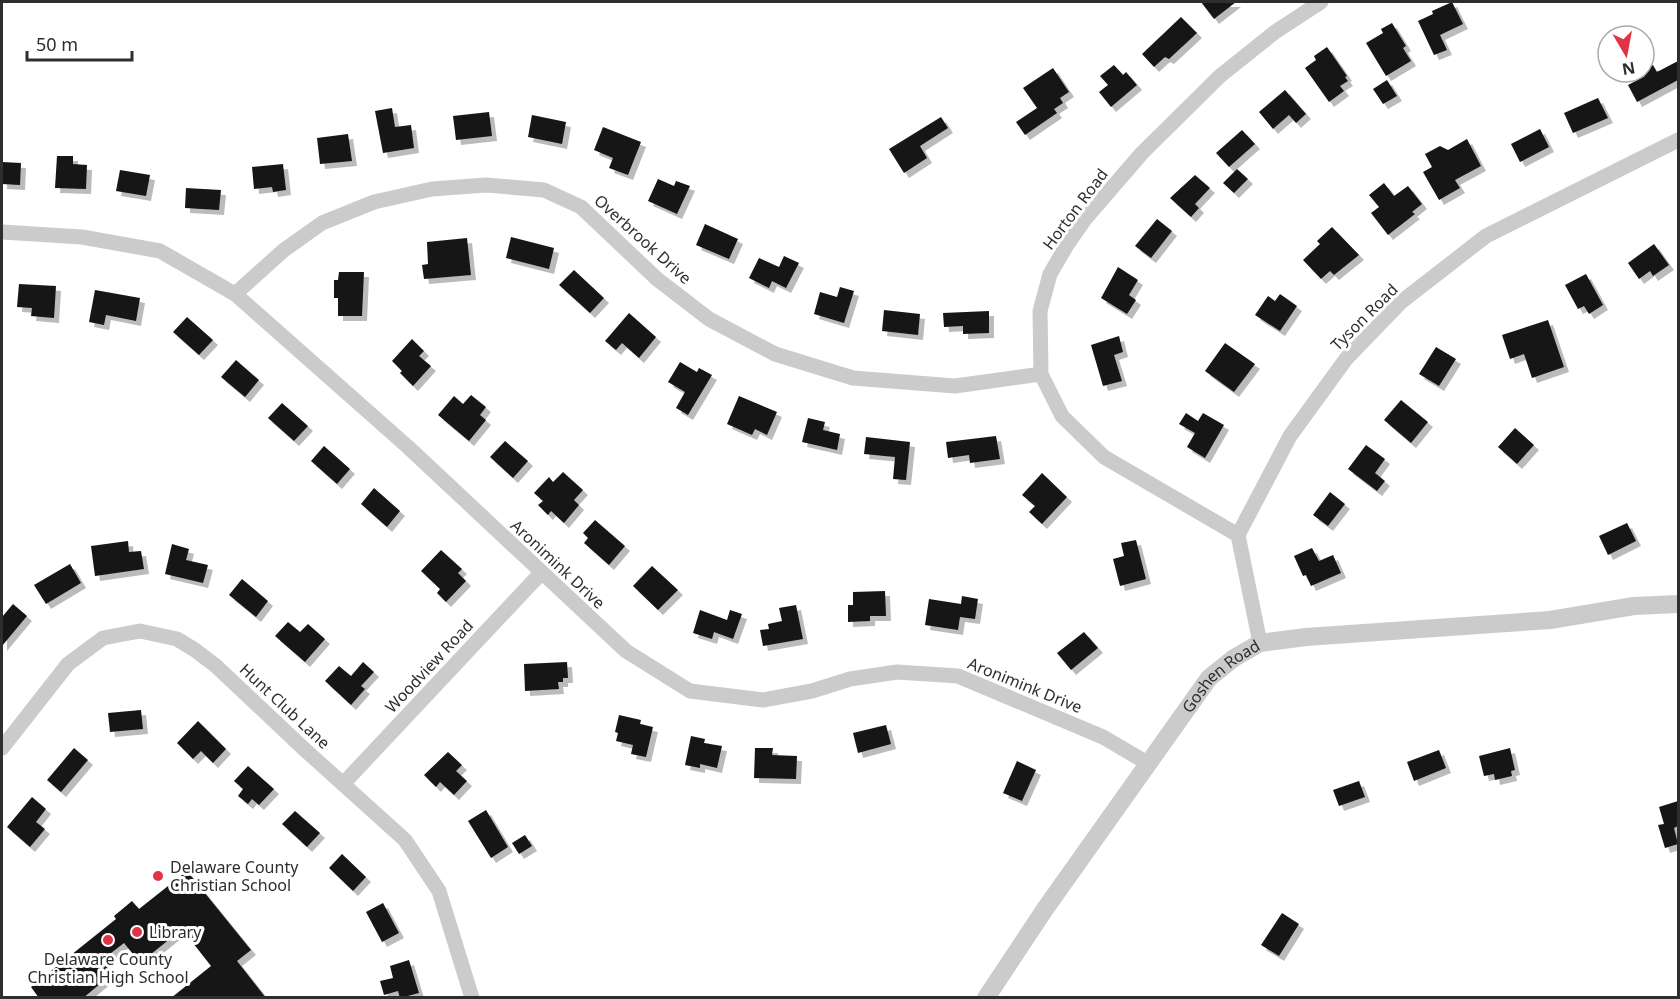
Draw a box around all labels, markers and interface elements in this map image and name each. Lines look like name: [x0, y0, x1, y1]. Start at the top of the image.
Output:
scale bar: [27, 24, 132, 62]
north arrow: [1596, 24, 1656, 84]
text: 50 m: [36, 32, 78, 56]
text: N: [1620, 57, 1637, 81]
street label: Horton Road: [1037, 164, 1113, 254]
street label: Overbrook Drive: [590, 189, 696, 289]
street label: Tyson Road: [1326, 279, 1402, 355]
street label: Aronimink Drive: [506, 515, 610, 613]
street label: Woodview Road: [380, 615, 478, 717]
street label: Goshen Road: [1177, 634, 1264, 717]
street label: Aronimink Drive: [965, 652, 1085, 718]
street label: Hunt Club Lane: [235, 658, 335, 754]
place label: Delaware County Christian School: [170, 856, 299, 896]
marker: Delaware County Christian School: [151, 869, 165, 883]
place label: Library: [149, 921, 202, 943]
marker: Library: [130, 925, 144, 939]
marker: Delaware County Christian High School: [101, 933, 115, 947]
place label: Delaware County Christian High School: [27, 948, 189, 988]

